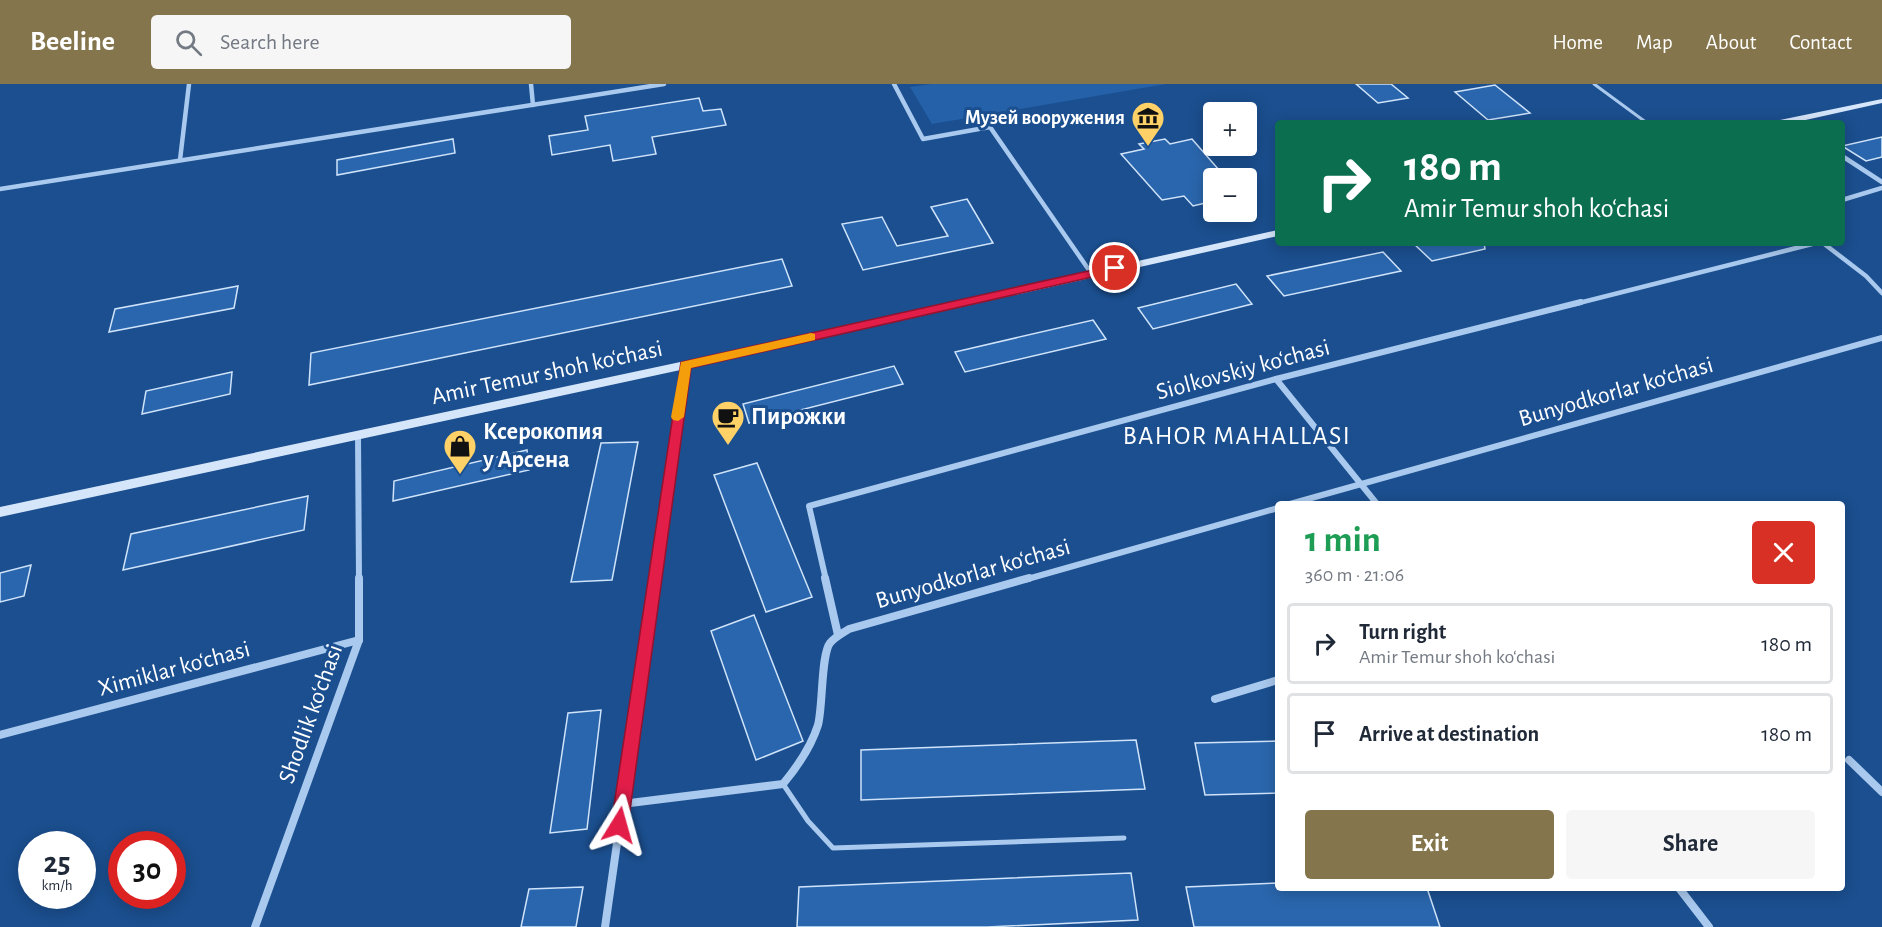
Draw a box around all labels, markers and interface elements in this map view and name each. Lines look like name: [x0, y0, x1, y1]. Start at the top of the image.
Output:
search box: [151, 15, 571, 69]
icon: search: [172, 26, 205, 59]
text: Beeline: [30, 28, 115, 56]
text: Search here: [220, 31, 320, 53]
text: Home: [1552, 32, 1603, 53]
text: Map: [1636, 32, 1673, 53]
text: About: [1706, 32, 1756, 53]
text: Contact: [1789, 32, 1852, 53]
museum icon: Музей вооружения: [1130, 100, 1166, 147]
map controls: [1203, 102, 1257, 222]
button: +: [1203, 102, 1257, 156]
place label: Музей вооружения: [965, 108, 1125, 128]
icon: right: [1305, 144, 1383, 222]
text: 180 m: [1404, 146, 1502, 188]
button: −: [1203, 168, 1257, 222]
text: Amir Temur shoh ko‘chasi: [1404, 195, 1669, 222]
pin: [1089, 242, 1140, 293]
icon: arrive: [1098, 251, 1131, 284]
street label: Siolkovskiy ko‘chasi: [1154, 335, 1332, 405]
street label: Amir Temur shoh ko‘chasi: [429, 337, 665, 409]
street label: Bunyodkorlar ko‘chasi: [1516, 353, 1716, 431]
cafe icon: Пирожки: [710, 399, 746, 446]
place label: Пирожки: [751, 405, 846, 429]
place label: Ксерокопия у Арсена: [482, 420, 603, 472]
district label: BAHOR MAHALLASI: [1123, 423, 1351, 449]
shop icon: Ксерокопия у Арсена: [442, 428, 478, 475]
button: close: [1752, 521, 1815, 584]
text: 1 min: [1305, 522, 1381, 558]
street label: Bunyodkorlar ko‘chasi: [873, 535, 1073, 613]
text: 360 m · 21:06: [1305, 565, 1404, 585]
text: Turn right: [1359, 621, 1446, 643]
icon: right: [1308, 627, 1341, 660]
text: 180 m: [1761, 633, 1812, 655]
street label: Ximiklar ko‘chasi: [95, 637, 253, 701]
street label: Shodlik ko‘chasi: [275, 641, 347, 787]
text: Amir Temur shoh ko‘chasi: [1359, 647, 1555, 667]
icon: arrive: [1308, 717, 1341, 750]
text: Arrive at destination: [1359, 723, 1539, 745]
text: 180 m: [1761, 723, 1812, 745]
position arrow: [587, 793, 651, 857]
button: Exit: [1305, 810, 1554, 879]
button: Share: [1566, 810, 1815, 879]
speed limit sign: 30: [108, 831, 186, 909]
text: 25: [43, 848, 71, 878]
text: km/h: [42, 878, 72, 893]

